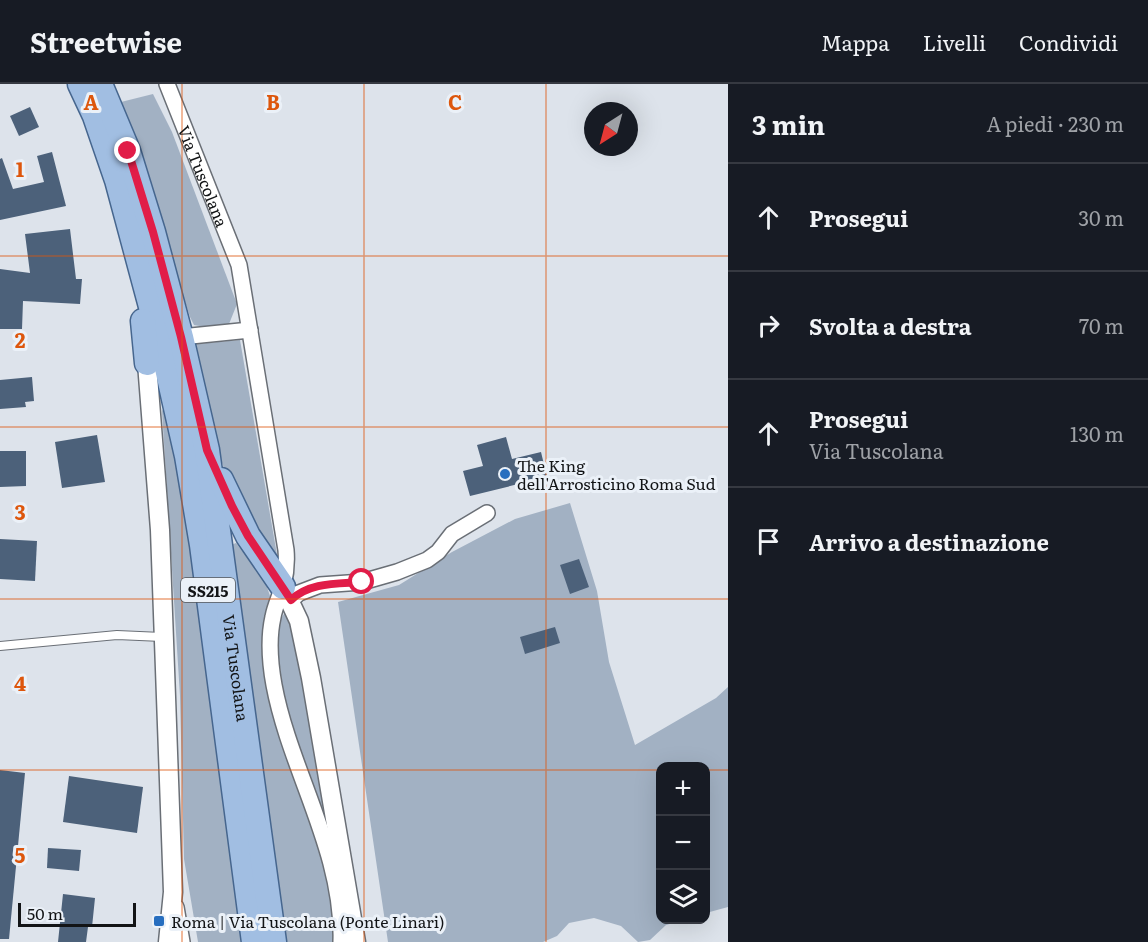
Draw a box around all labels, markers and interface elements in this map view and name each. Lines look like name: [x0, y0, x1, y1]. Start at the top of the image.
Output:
text: Streetwise: [30, 20, 182, 62]
text: Mappa: [821, 26, 890, 57]
text: Livelli: [923, 26, 986, 57]
text: Condividi: [1019, 26, 1118, 57]
text: A: [83, 86, 99, 116]
text: B: [266, 86, 280, 116]
text: C: [448, 86, 462, 116]
north arrow: [584, 102, 638, 156]
text: 3 min: [752, 104, 825, 143]
text: A piedi · 230 m: [986, 108, 1124, 138]
street label: Via Tuscolana: [173, 121, 235, 231]
route end: [114, 137, 140, 163]
text: 1: [16, 153, 24, 183]
icon: ahead: [752, 201, 785, 234]
text: Prosegui: [809, 201, 908, 234]
text: 30 m: [1078, 202, 1124, 232]
icon: right: [752, 309, 785, 342]
text: Svolta a destra: [809, 309, 971, 342]
text: 70 m: [1079, 310, 1124, 340]
text: 2: [15, 324, 26, 354]
text: Prosegui: [809, 402, 908, 435]
icon: ahead: [752, 417, 785, 450]
text: 130 m: [1070, 418, 1124, 448]
text: Via Tuscolana: [809, 435, 944, 465]
place label: The King dell'Arrosticino Roma Sud: [517, 453, 716, 495]
marker: The King dell'Arrosticino Roma Sud: [498, 467, 512, 481]
text: 3: [14, 496, 26, 526]
icon: arrive: [752, 525, 785, 558]
text: Arrivo a destinazione: [809, 525, 1049, 558]
route start: [348, 568, 374, 594]
road number: SS215: [181, 578, 235, 602]
street label: Via Tuscolana: [218, 613, 256, 723]
text: 4: [14, 667, 26, 697]
map controls: [656, 762, 710, 924]
button: +: [656, 762, 710, 816]
button: −: [656, 816, 710, 870]
text: 5: [15, 839, 26, 869]
button: layers: [656, 870, 710, 924]
scale bar: [18, 900, 136, 928]
text: 50 m: [27, 901, 63, 925]
place label: Roma | Via Tuscolana (Ponte Linari): [171, 909, 445, 933]
marker: Roma | Via Tuscolana (Ponte Linari): [152, 914, 166, 928]

